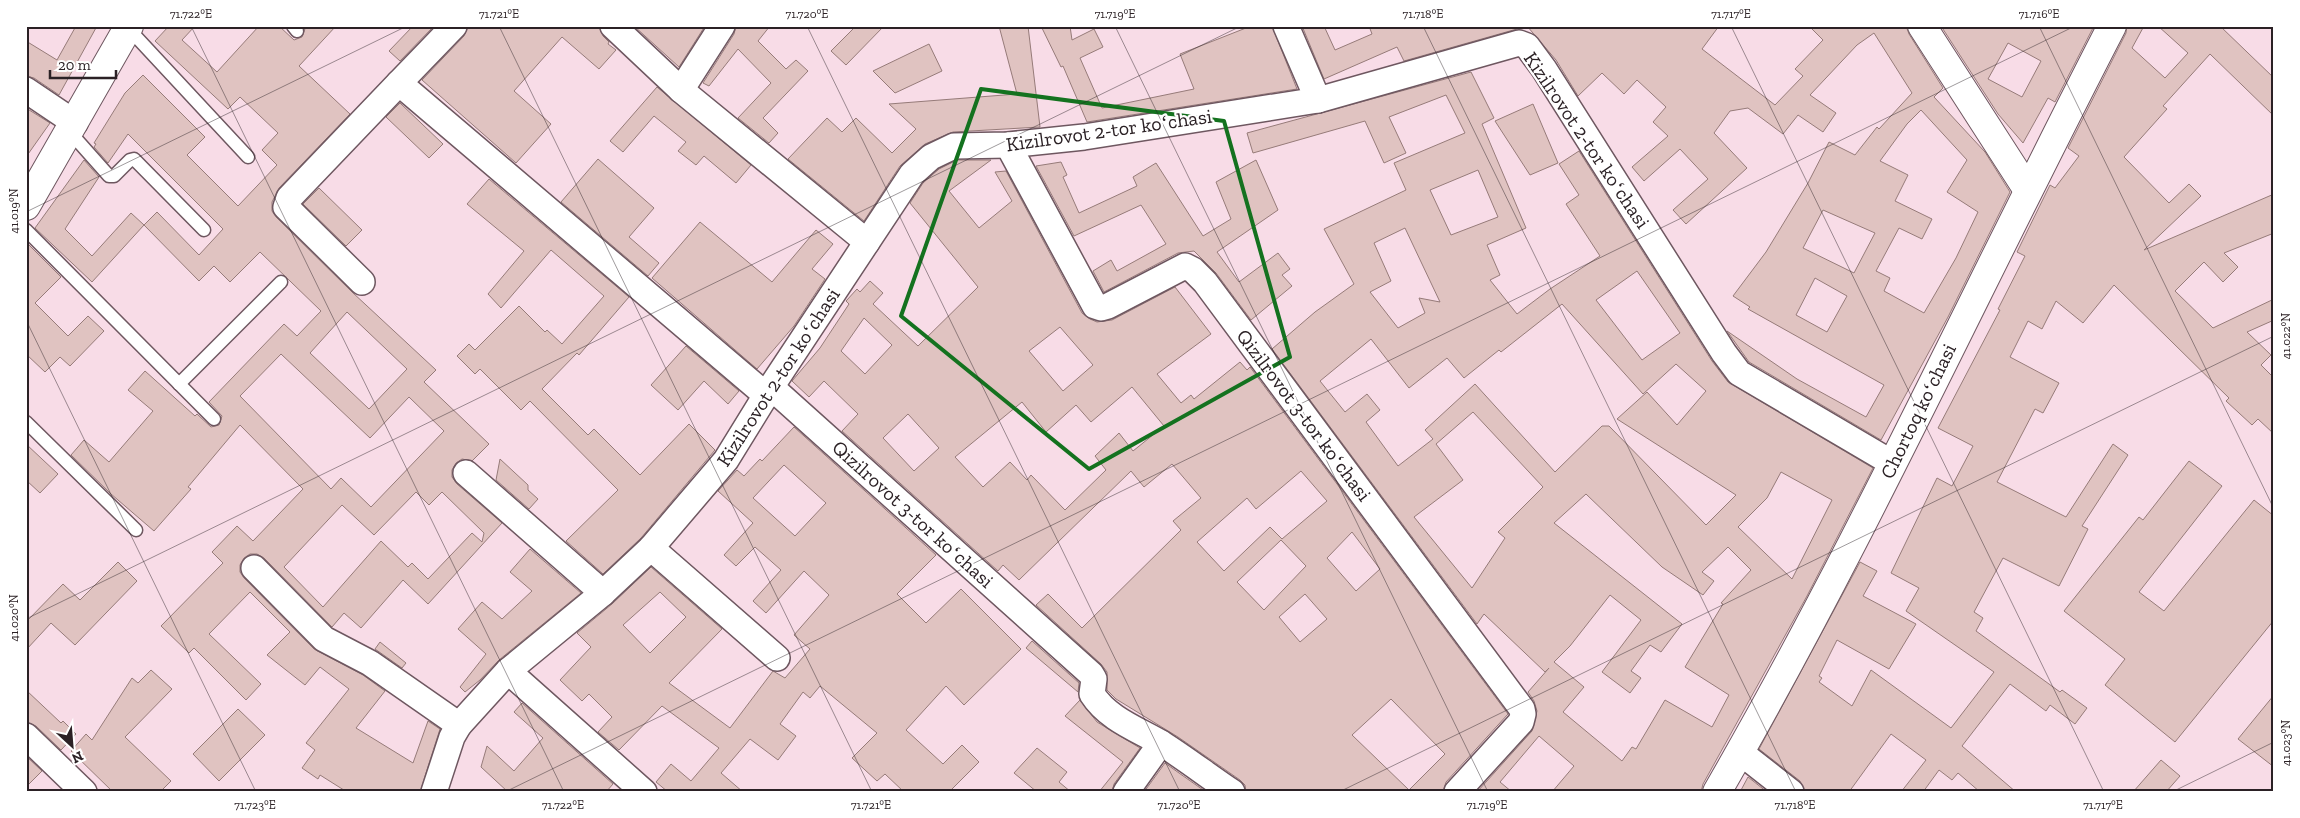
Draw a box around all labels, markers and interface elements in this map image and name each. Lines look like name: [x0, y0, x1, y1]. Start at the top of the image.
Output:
text: 71.722°E: [170, 7, 212, 21]
text: 71.721°E: [479, 7, 519, 21]
text: 71.720°E: [786, 7, 828, 21]
text: 71.719°E: [1095, 7, 1135, 21]
text: 71.718°E: [1403, 7, 1443, 21]
text: 71.717°E: [1711, 7, 1751, 21]
text: 71.716°E: [2019, 7, 2059, 21]
street label: Kizilrovot 2-tor koʻchasi: [1519, 47, 1655, 233]
scale bar: [50, 48, 116, 80]
text: 20 m: [58, 56, 91, 74]
street label: Kizilrovot 2-tor koʻchasi: [1004, 104, 1214, 156]
text: 41.019°N: [7, 188, 21, 233]
street label: Kizilrovot 2-tor koʻchasi: [711, 283, 845, 471]
text: 41.022°N: [2279, 313, 2293, 359]
street label: Qizilrovot 3-tor koʻchasi: [1232, 324, 1377, 506]
street label: Chortoq koʻchasi: [1875, 339, 1961, 482]
street label: Qizilrovot 3-tor koʻchasi: [827, 435, 999, 593]
text: 41.020°N: [7, 594, 21, 642]
north arrow: [48, 720, 98, 770]
text: 41.023°N: [2279, 720, 2293, 766]
text: N: [69, 747, 86, 767]
text: 71.723°E: [234, 798, 276, 812]
text: 71.722°E: [542, 798, 584, 812]
text: 71.721°E: [851, 798, 891, 812]
text: 71.720°E: [1158, 798, 1200, 812]
text: 71.719°E: [1467, 798, 1507, 812]
text: 71.718°E: [1775, 798, 1815, 812]
text: 71.717°E: [2083, 798, 2123, 812]

